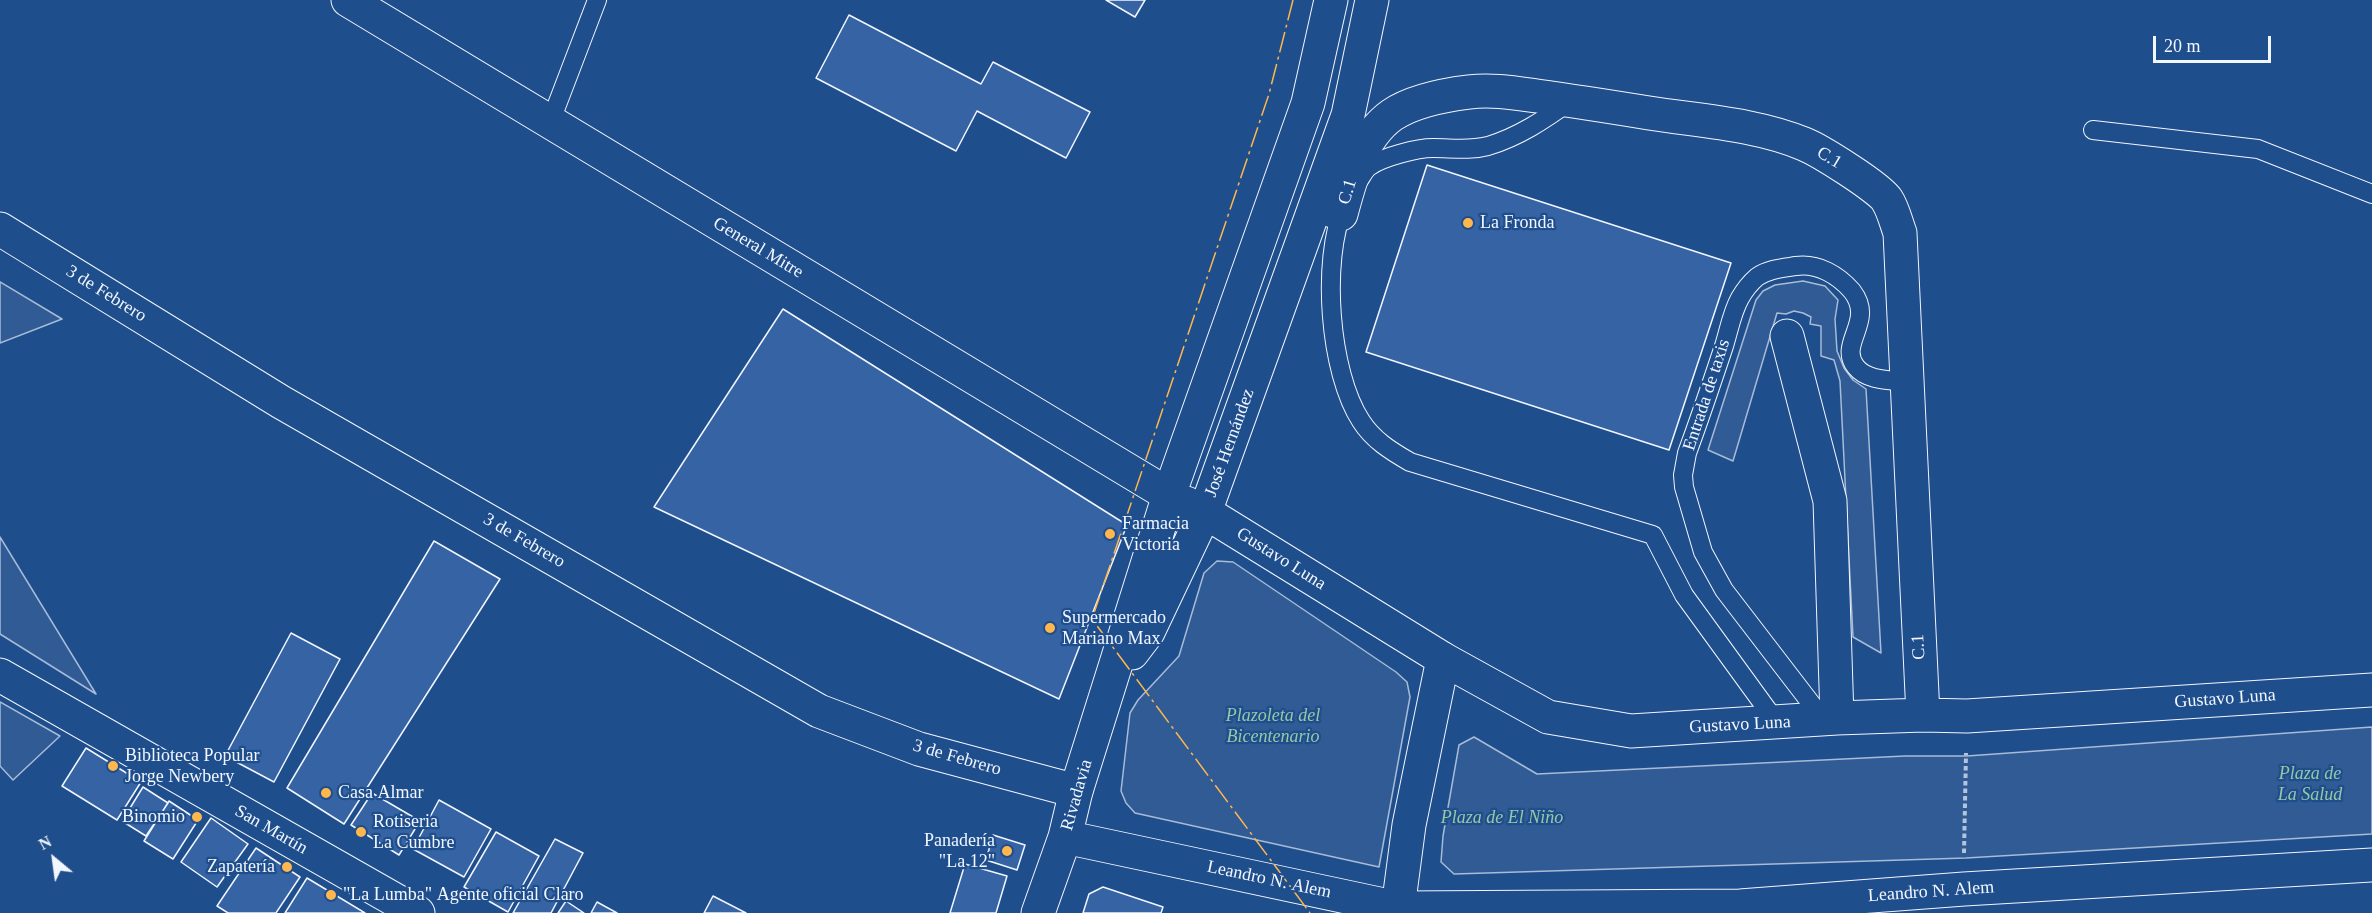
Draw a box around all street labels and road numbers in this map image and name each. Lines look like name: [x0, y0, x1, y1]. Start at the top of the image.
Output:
street label: C.1: [1813, 142, 1845, 174]
street label: C.1: [1334, 177, 1362, 207]
street label: General Mitre: [709, 213, 807, 283]
street label: 3 de Febrero: [62, 261, 150, 327]
street label: Entrada de taxis: [1679, 337, 1735, 453]
street label: José Hernández: [1200, 386, 1260, 500]
street label: 3 de Febrero: [479, 509, 569, 573]
street label: Gustavo Luna: [1232, 523, 1330, 595]
street label: C.1: [1908, 634, 1930, 660]
street label: Gustavo Luna: [2174, 685, 2276, 713]
street label: Gustavo Luna: [1689, 712, 1791, 738]
street label: 3 de Febrero: [910, 735, 1004, 781]
street label: Rivadavia: [1057, 757, 1097, 833]
street label: San Martín: [231, 801, 311, 859]
street label: Leandro N. Alem: [1205, 856, 1333, 904]
street label: Leandro N. Alem: [1867, 877, 1995, 907]

